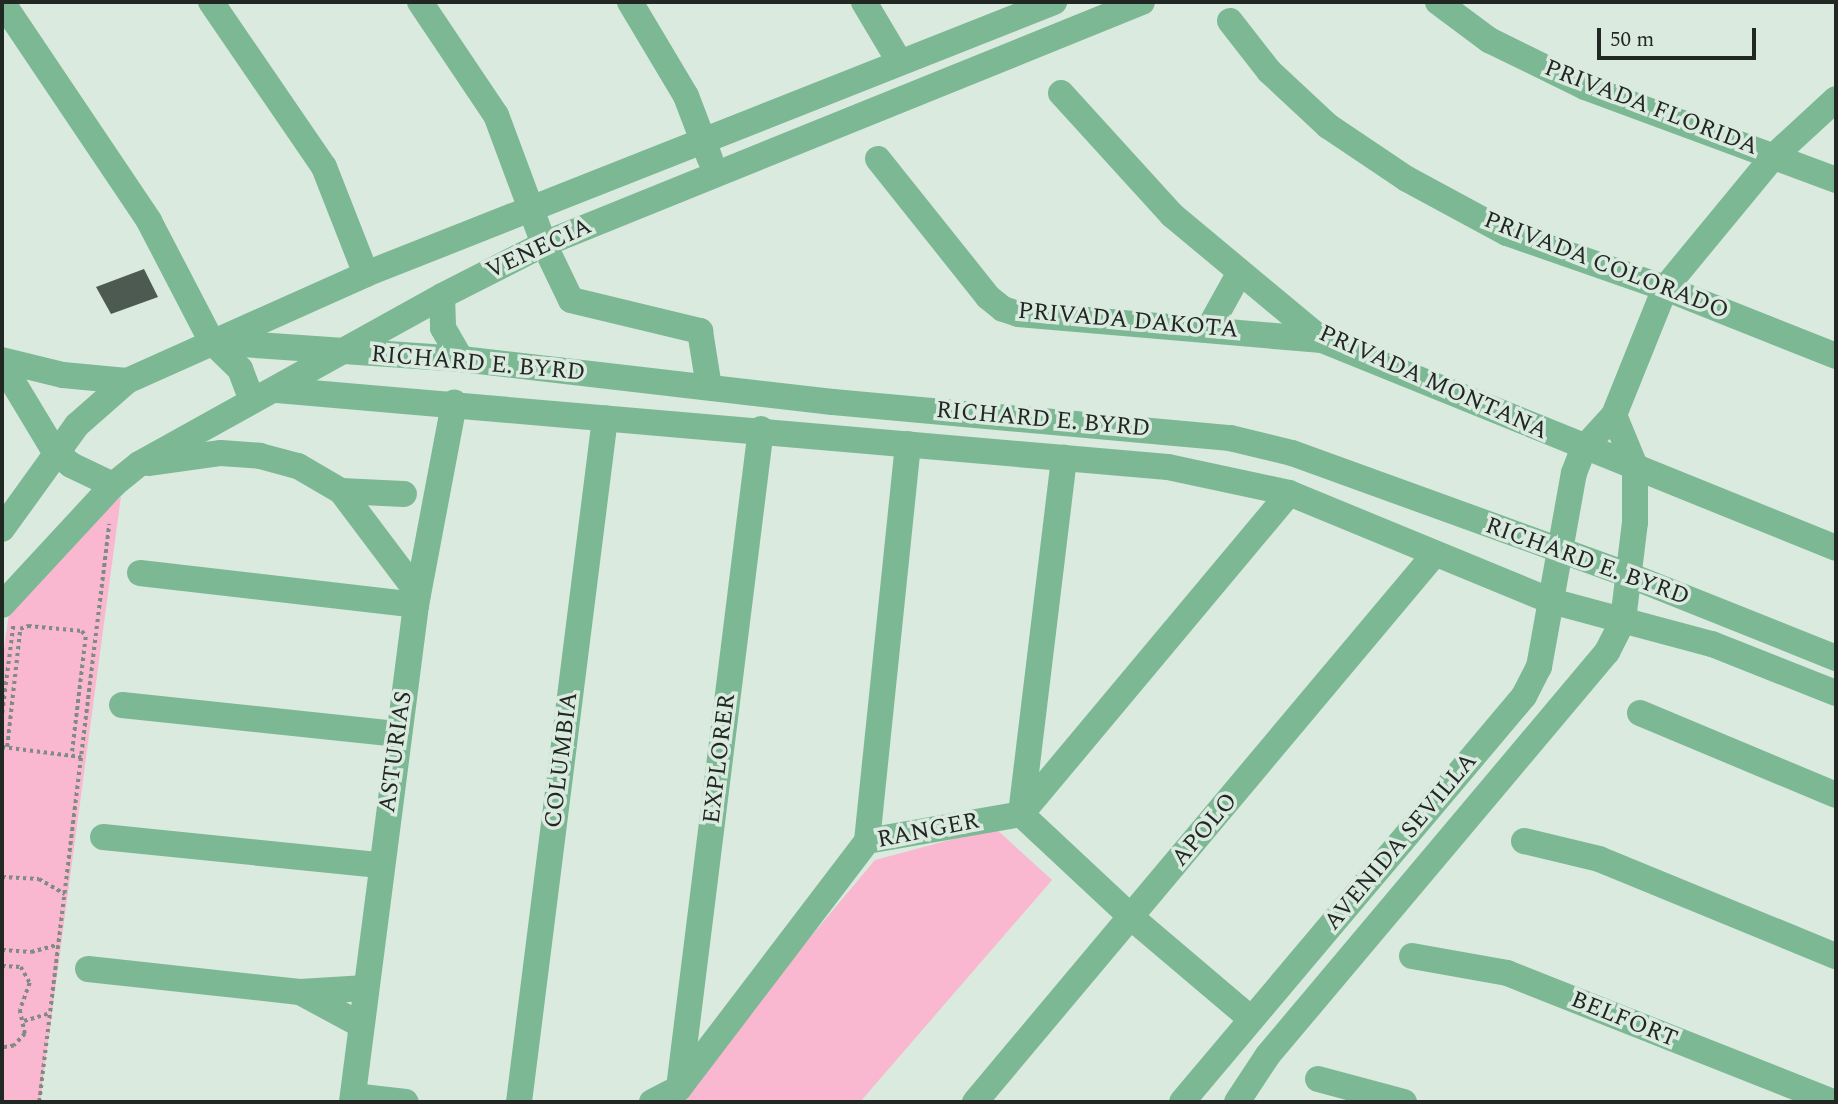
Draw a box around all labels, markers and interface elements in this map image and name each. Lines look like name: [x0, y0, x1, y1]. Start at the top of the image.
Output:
scale bar: [1600, 14, 1759, 58]
text: 50 m: [1610, 24, 1654, 56]
street label: PRIVADA FLORIDA: [1540, 54, 1762, 162]
street label: PRIVADA COLORADO: [1480, 206, 1732, 326]
street label: VENECIA: [482, 212, 596, 286]
street label: PRIVADA DAKOTA: [1017, 297, 1239, 345]
street label: PRIVADA MONTANA: [1314, 319, 1552, 447]
street label: RICHARD E. BYRD: [370, 340, 586, 388]
street label: RICHARD E. BYRD: [935, 396, 1151, 444]
street label: RICHARD E. BYRD: [1481, 512, 1693, 612]
street label: ASTURIAS: [373, 689, 419, 815]
street label: COLUMBIA: [539, 690, 585, 830]
street label: EXPLORER: [698, 692, 742, 826]
street label: AVENIDA SEVILLA: [1318, 748, 1484, 936]
street label: APOLO: [1166, 787, 1244, 873]
street label: RANGER: [875, 807, 981, 855]
street label: BELFORT: [1567, 986, 1681, 1054]

